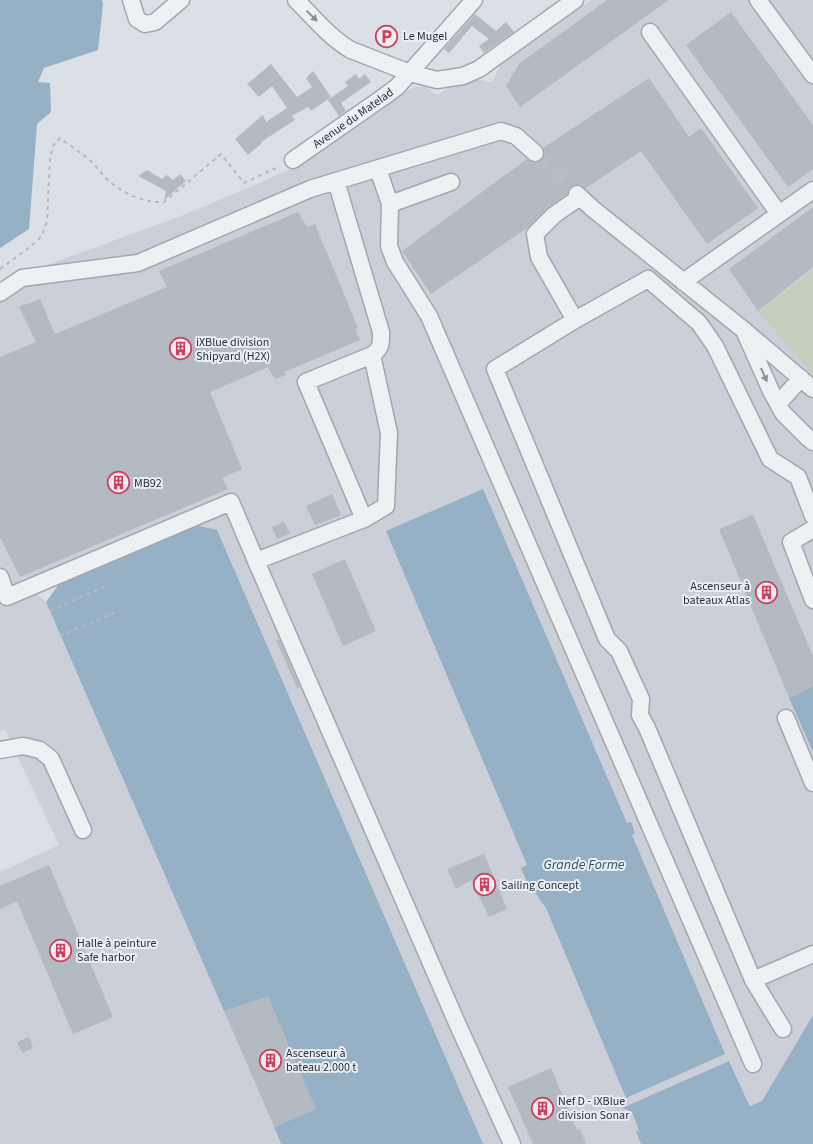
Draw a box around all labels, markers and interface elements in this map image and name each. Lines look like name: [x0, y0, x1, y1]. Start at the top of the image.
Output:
one-way arrow: [306, 10, 318, 22]
parking icon: Le Mugel: [375, 24, 399, 48]
place label: Le Mugel: [403, 28, 447, 45]
street label: Avenue du Matelad: [309, 84, 397, 153]
place label: iXBlue division Shipyard (H2X): [196, 334, 270, 365]
building icon: iXBlue division Shipyard (H2X): [168, 337, 192, 361]
one-way arrow: [760, 368, 768, 382]
building icon: MB92: [106, 471, 130, 495]
place label: MB92: [134, 475, 162, 492]
place label: Ascenseur à bateaux Atlas: [683, 578, 750, 609]
building icon: Ascenseur à bateaux Atlas: [754, 581, 778, 605]
water label: Grande Forme: [543, 855, 625, 875]
building icon: Sailing Concept: [473, 873, 497, 897]
place label: Sailing Concept: [501, 877, 579, 894]
place label: Halle à peinture Safe harbor: [77, 935, 157, 966]
building icon: Halle à peinture Safe harbor: [49, 938, 73, 962]
place label: Ascenseur à bateau 2.000 t: [286, 1045, 356, 1076]
building icon: Ascenseur à bateau 2.000 t: [258, 1048, 282, 1072]
place label: Nef D - iXBlue division Sonar: [558, 1093, 630, 1124]
building icon: Nef D - iXBlue division Sonar: [530, 1096, 554, 1120]

